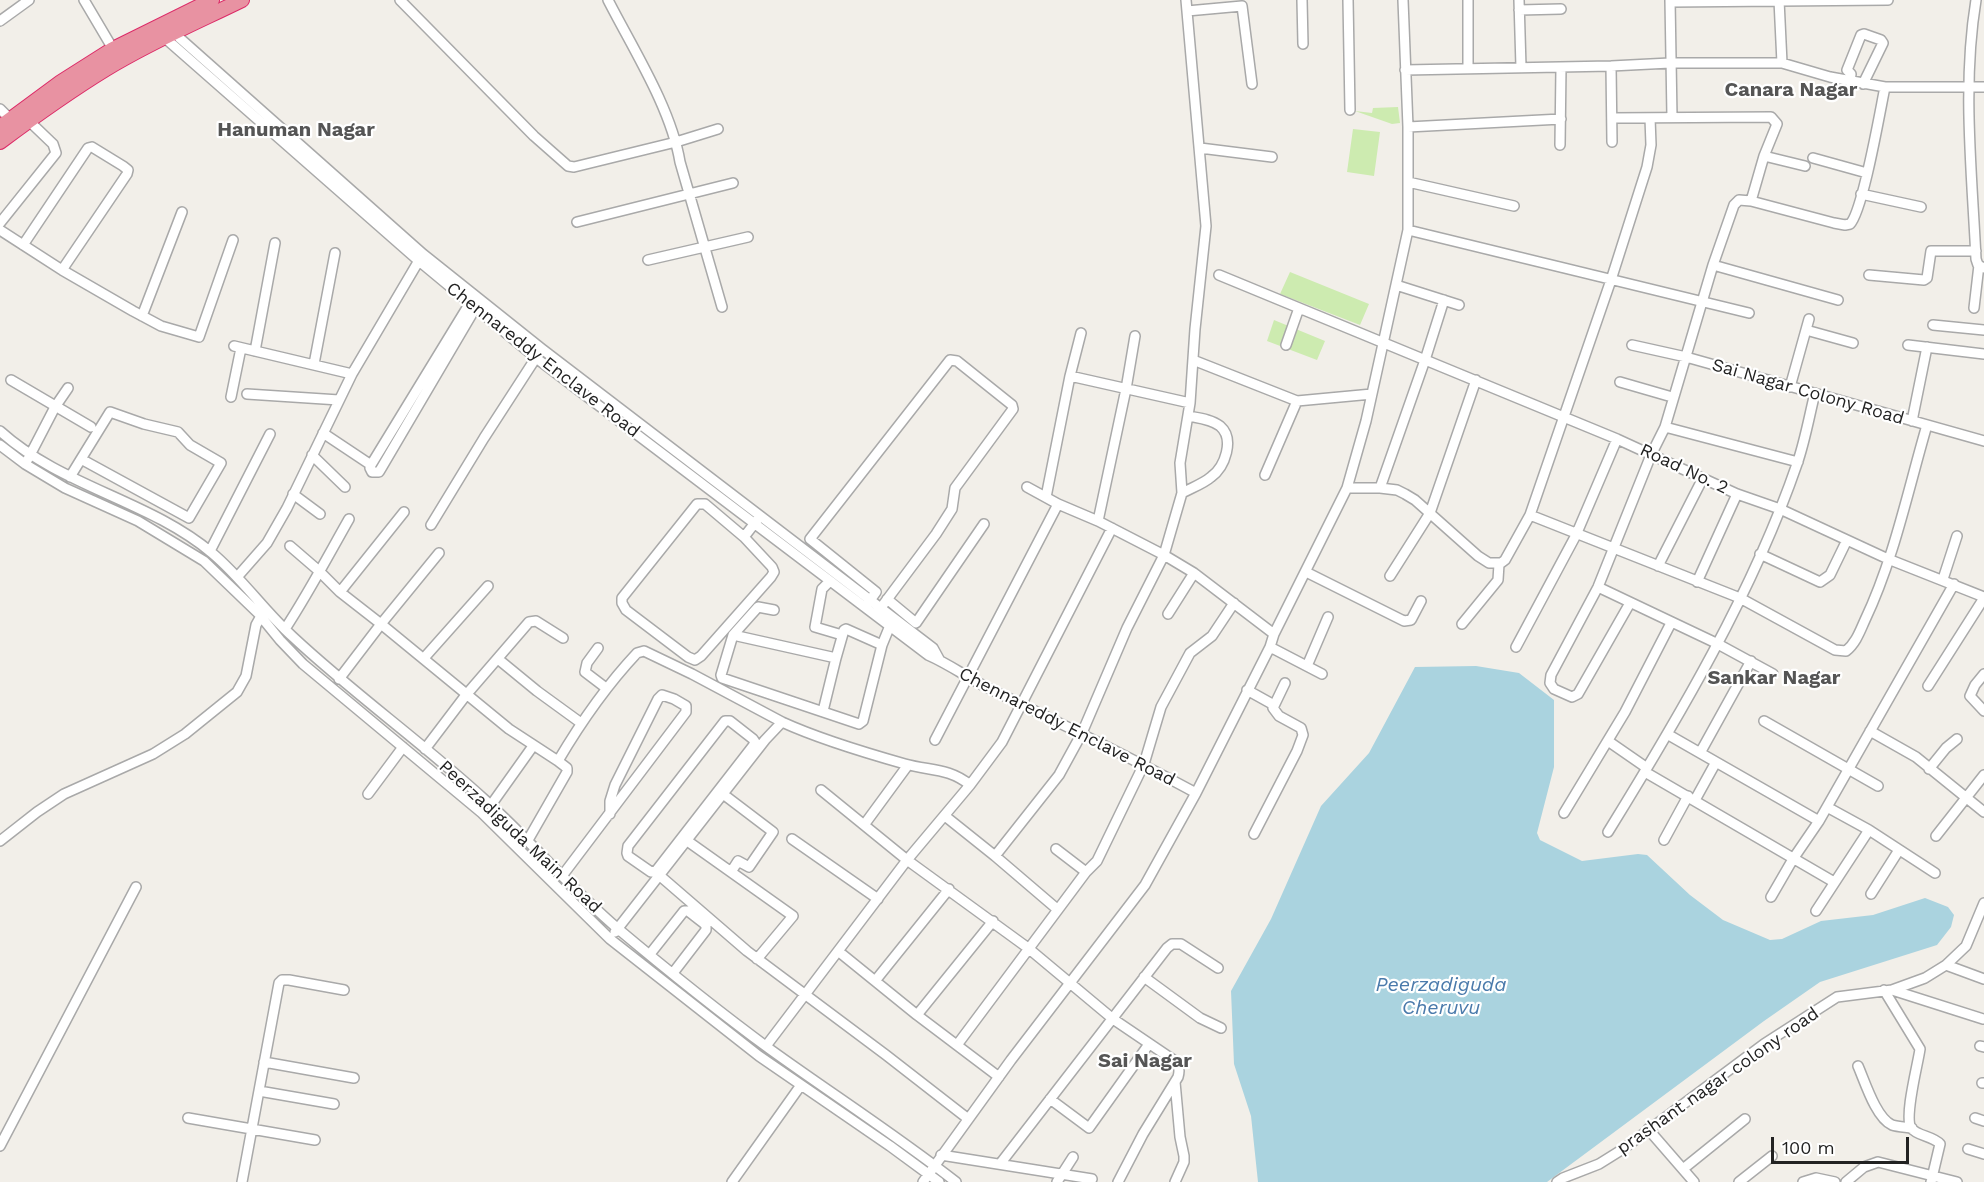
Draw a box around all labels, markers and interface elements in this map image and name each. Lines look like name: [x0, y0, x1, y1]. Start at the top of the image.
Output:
district label: Canara Nagar: [1725, 78, 1857, 102]
district label: Hanuman Nagar: [217, 118, 375, 142]
street label: Chennareddy Enclave Road: [442, 278, 644, 442]
street label: Sai Nagar Colony Road: [1710, 354, 1906, 430]
street label: Road No. 2: [1636, 439, 1732, 499]
street label: Chennareddy Enclave Road: [955, 663, 1179, 791]
district label: Sankar Nagar: [1708, 666, 1840, 690]
street label: Peerzadiguda Main Road: [434, 756, 606, 918]
water label: Peerzadiguda Cheruvu: [1375, 973, 1507, 1020]
street label: prashant nagar colony road: [1613, 1003, 1823, 1159]
district label: Sai Nagar: [1098, 1049, 1192, 1073]
scale bar: [1774, 1125, 1912, 1163]
text: 100 m: [1782, 1137, 1835, 1158]

